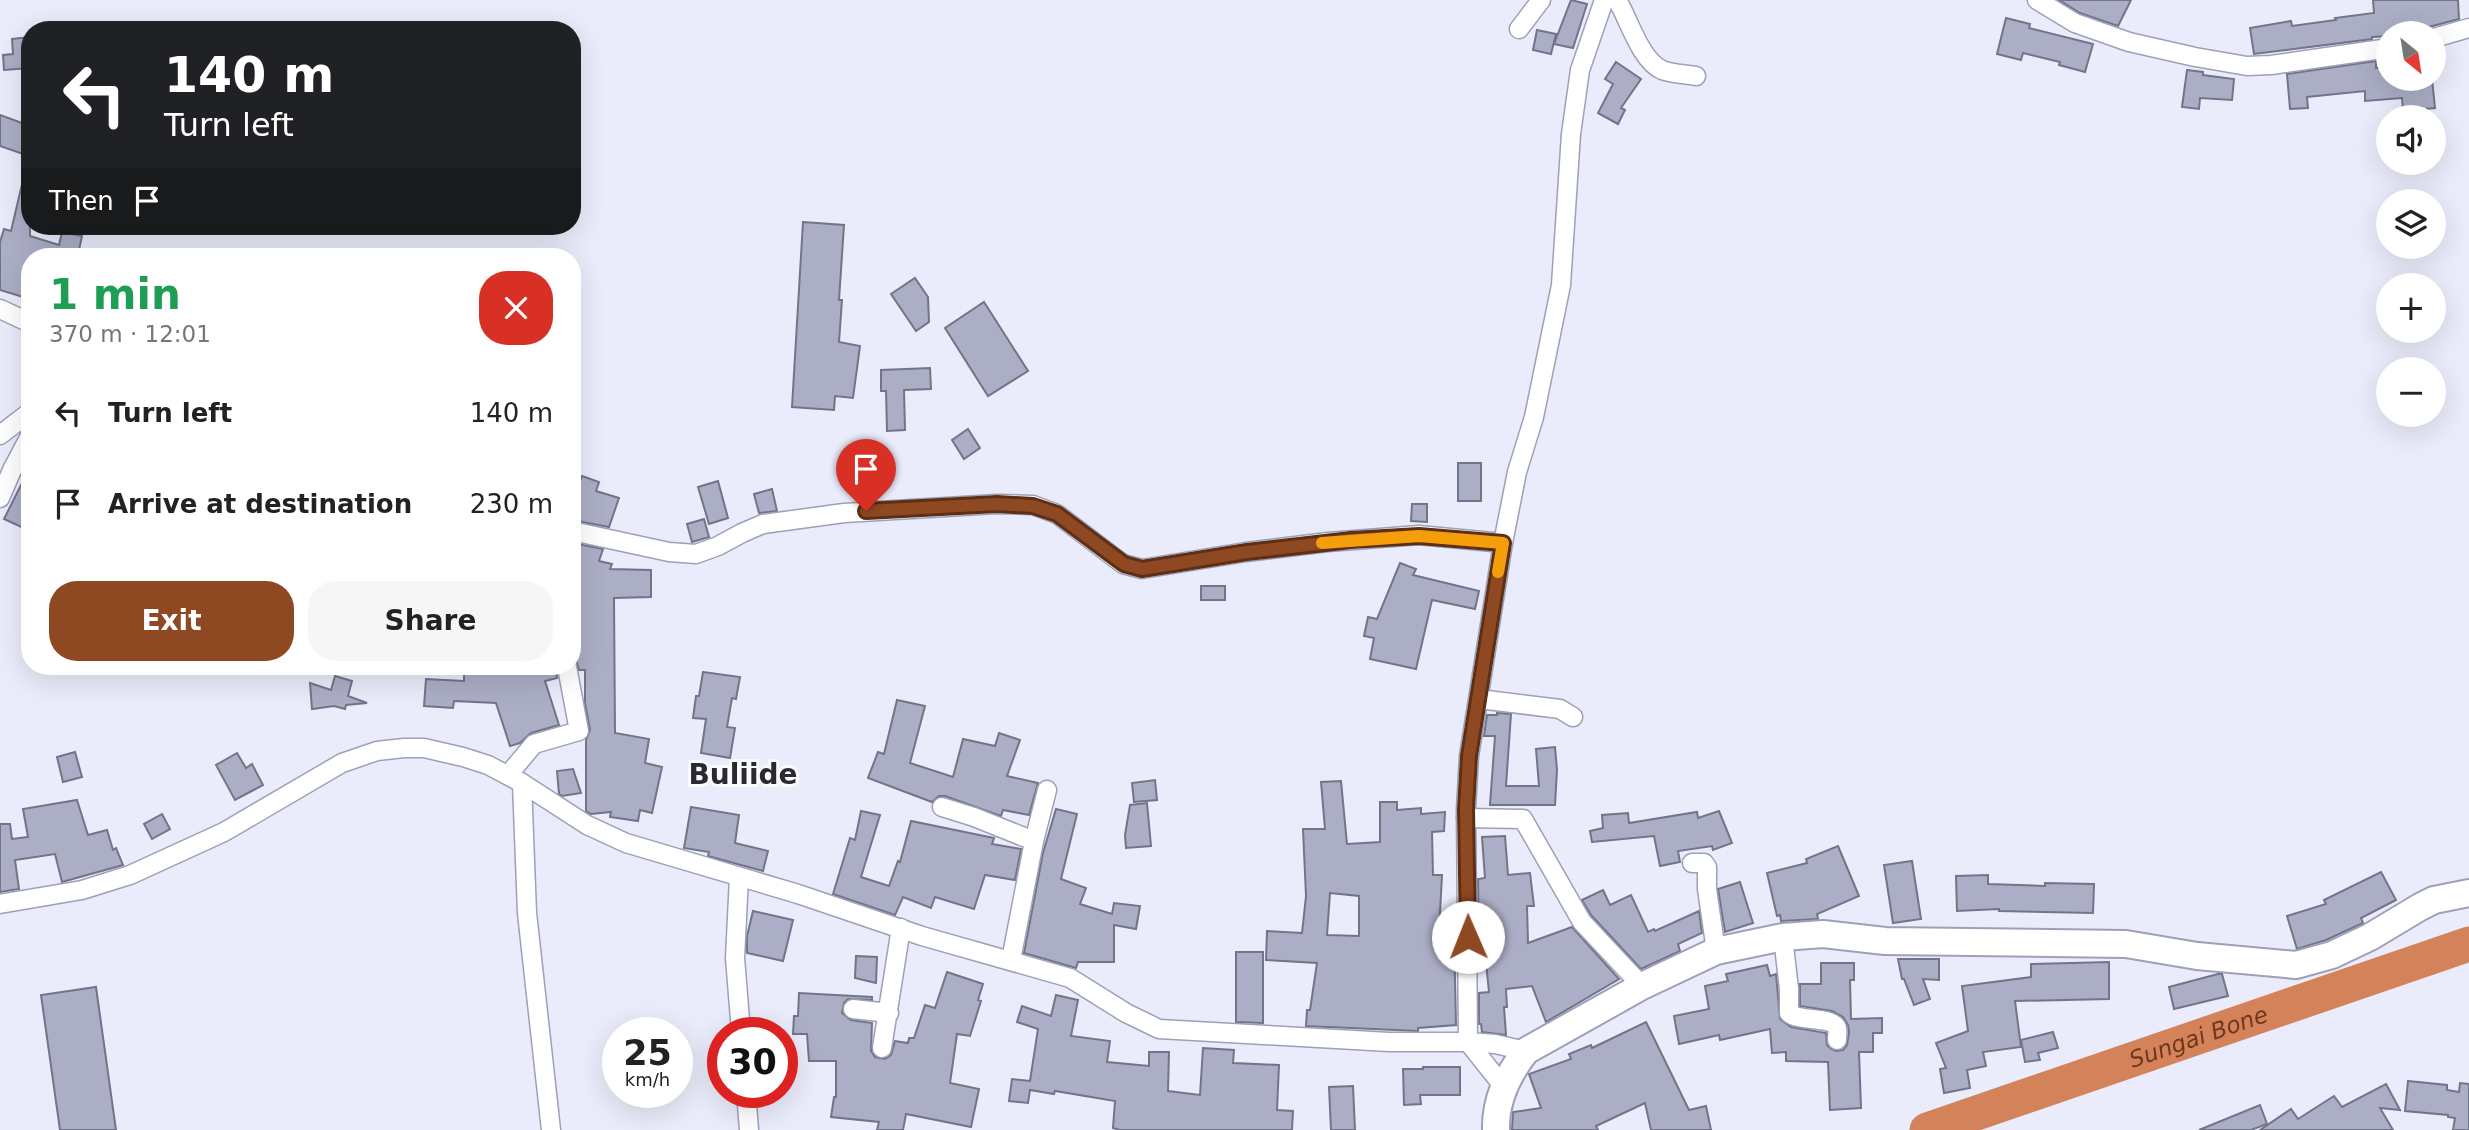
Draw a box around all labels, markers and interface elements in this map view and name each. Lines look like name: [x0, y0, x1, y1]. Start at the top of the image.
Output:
north arrow: [2376, 21, 2446, 91]
map controls: [2376, 21, 2446, 427]
text: 140 m: [164, 47, 334, 104]
icon: left: [49, 49, 140, 140]
button: sound: [2376, 105, 2446, 175]
text: Turn left: [164, 106, 294, 144]
icon: arrive: [128, 182, 166, 220]
text: Then: [49, 186, 114, 216]
button: layers: [2376, 189, 2446, 259]
text: 1 min: [49, 270, 181, 319]
button: close: [479, 271, 553, 345]
button: +: [2376, 273, 2446, 343]
text: 370 m · 12:01: [49, 321, 211, 347]
button: −: [2376, 357, 2446, 427]
icon: left: [49, 394, 87, 432]
text: Turn left: [108, 398, 232, 428]
text: 140 m: [470, 398, 553, 428]
pin: [836, 439, 896, 511]
icon: arrive: [847, 450, 885, 488]
icon: arrive: [49, 485, 87, 523]
text: Arrive at destination: [108, 489, 412, 519]
text: 230 m: [470, 489, 553, 519]
button: Exit: [49, 581, 294, 661]
button: Share: [308, 581, 553, 661]
district label: Buliide: [688, 758, 798, 791]
position arrow: [1431, 900, 1505, 974]
water label: Sungai Bone: [2126, 1001, 2271, 1073]
speed limit sign: 30: [707, 1017, 798, 1108]
text: 25: [623, 1033, 672, 1073]
text: km/h: [625, 1069, 670, 1090]

